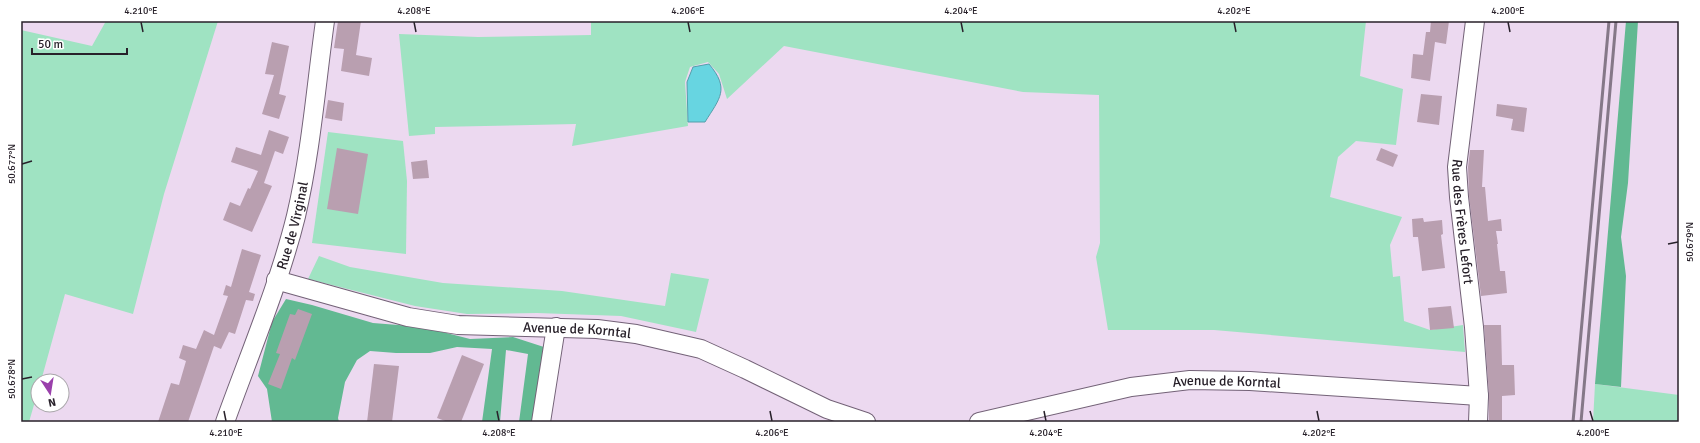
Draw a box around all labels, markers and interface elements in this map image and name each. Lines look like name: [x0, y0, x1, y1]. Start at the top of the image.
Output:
text: 4.210°E: [124, 5, 158, 17]
text: 4.208°E: [397, 5, 431, 17]
text: 4.206°E: [671, 5, 705, 17]
text: 4.204°E: [944, 5, 978, 17]
text: 4.202°E: [1217, 5, 1251, 17]
text: 4.200°E: [1491, 5, 1525, 17]
scale bar: [32, 30, 127, 56]
text: 50 m: [38, 37, 63, 52]
text: 50.677°N: [6, 144, 18, 184]
street label: Rue des Frères Lefort: [1448, 158, 1477, 285]
street label: Rue de Virginal: [273, 180, 312, 272]
text: 50.679°N: [1684, 222, 1696, 262]
street label: Avenue de Korntal: [523, 319, 632, 342]
text: 50.678°N: [6, 359, 18, 399]
street label: Avenue de Korntal: [1171, 372, 1281, 392]
north arrow: [30, 373, 70, 413]
text: N: [47, 395, 57, 409]
text: 4.210°E: [209, 427, 243, 439]
text: 4.208°E: [482, 427, 516, 439]
text: 4.206°E: [755, 427, 789, 439]
text: 4.204°E: [1029, 427, 1063, 439]
text: 4.202°E: [1302, 427, 1336, 439]
text: 4.200°E: [1576, 427, 1610, 439]

